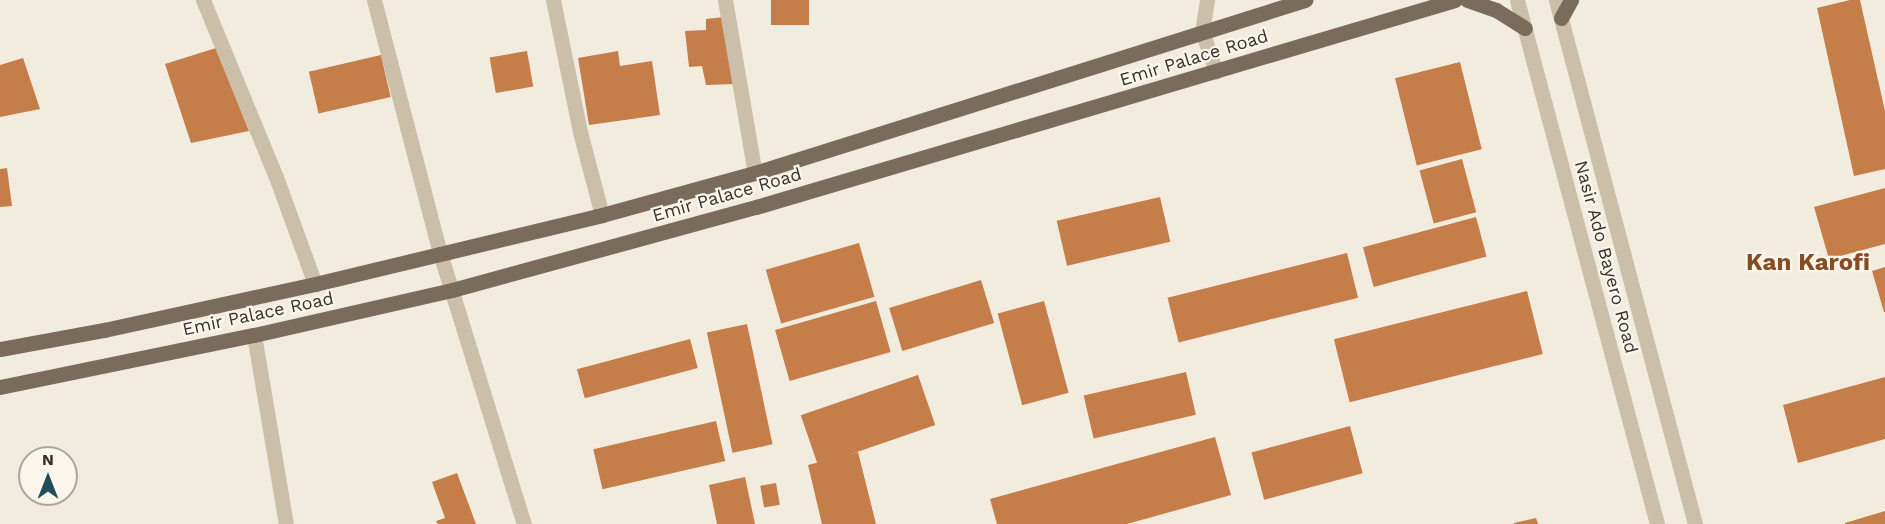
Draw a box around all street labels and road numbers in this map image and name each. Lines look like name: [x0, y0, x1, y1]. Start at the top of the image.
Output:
street label: Emir Palace Road: [1117, 25, 1271, 91]
street label: Nasir Ado Bayero Road: [1570, 158, 1642, 356]
street label: Emir Palace Road: [650, 163, 804, 227]
street label: Emir Palace Road: [180, 287, 336, 341]

